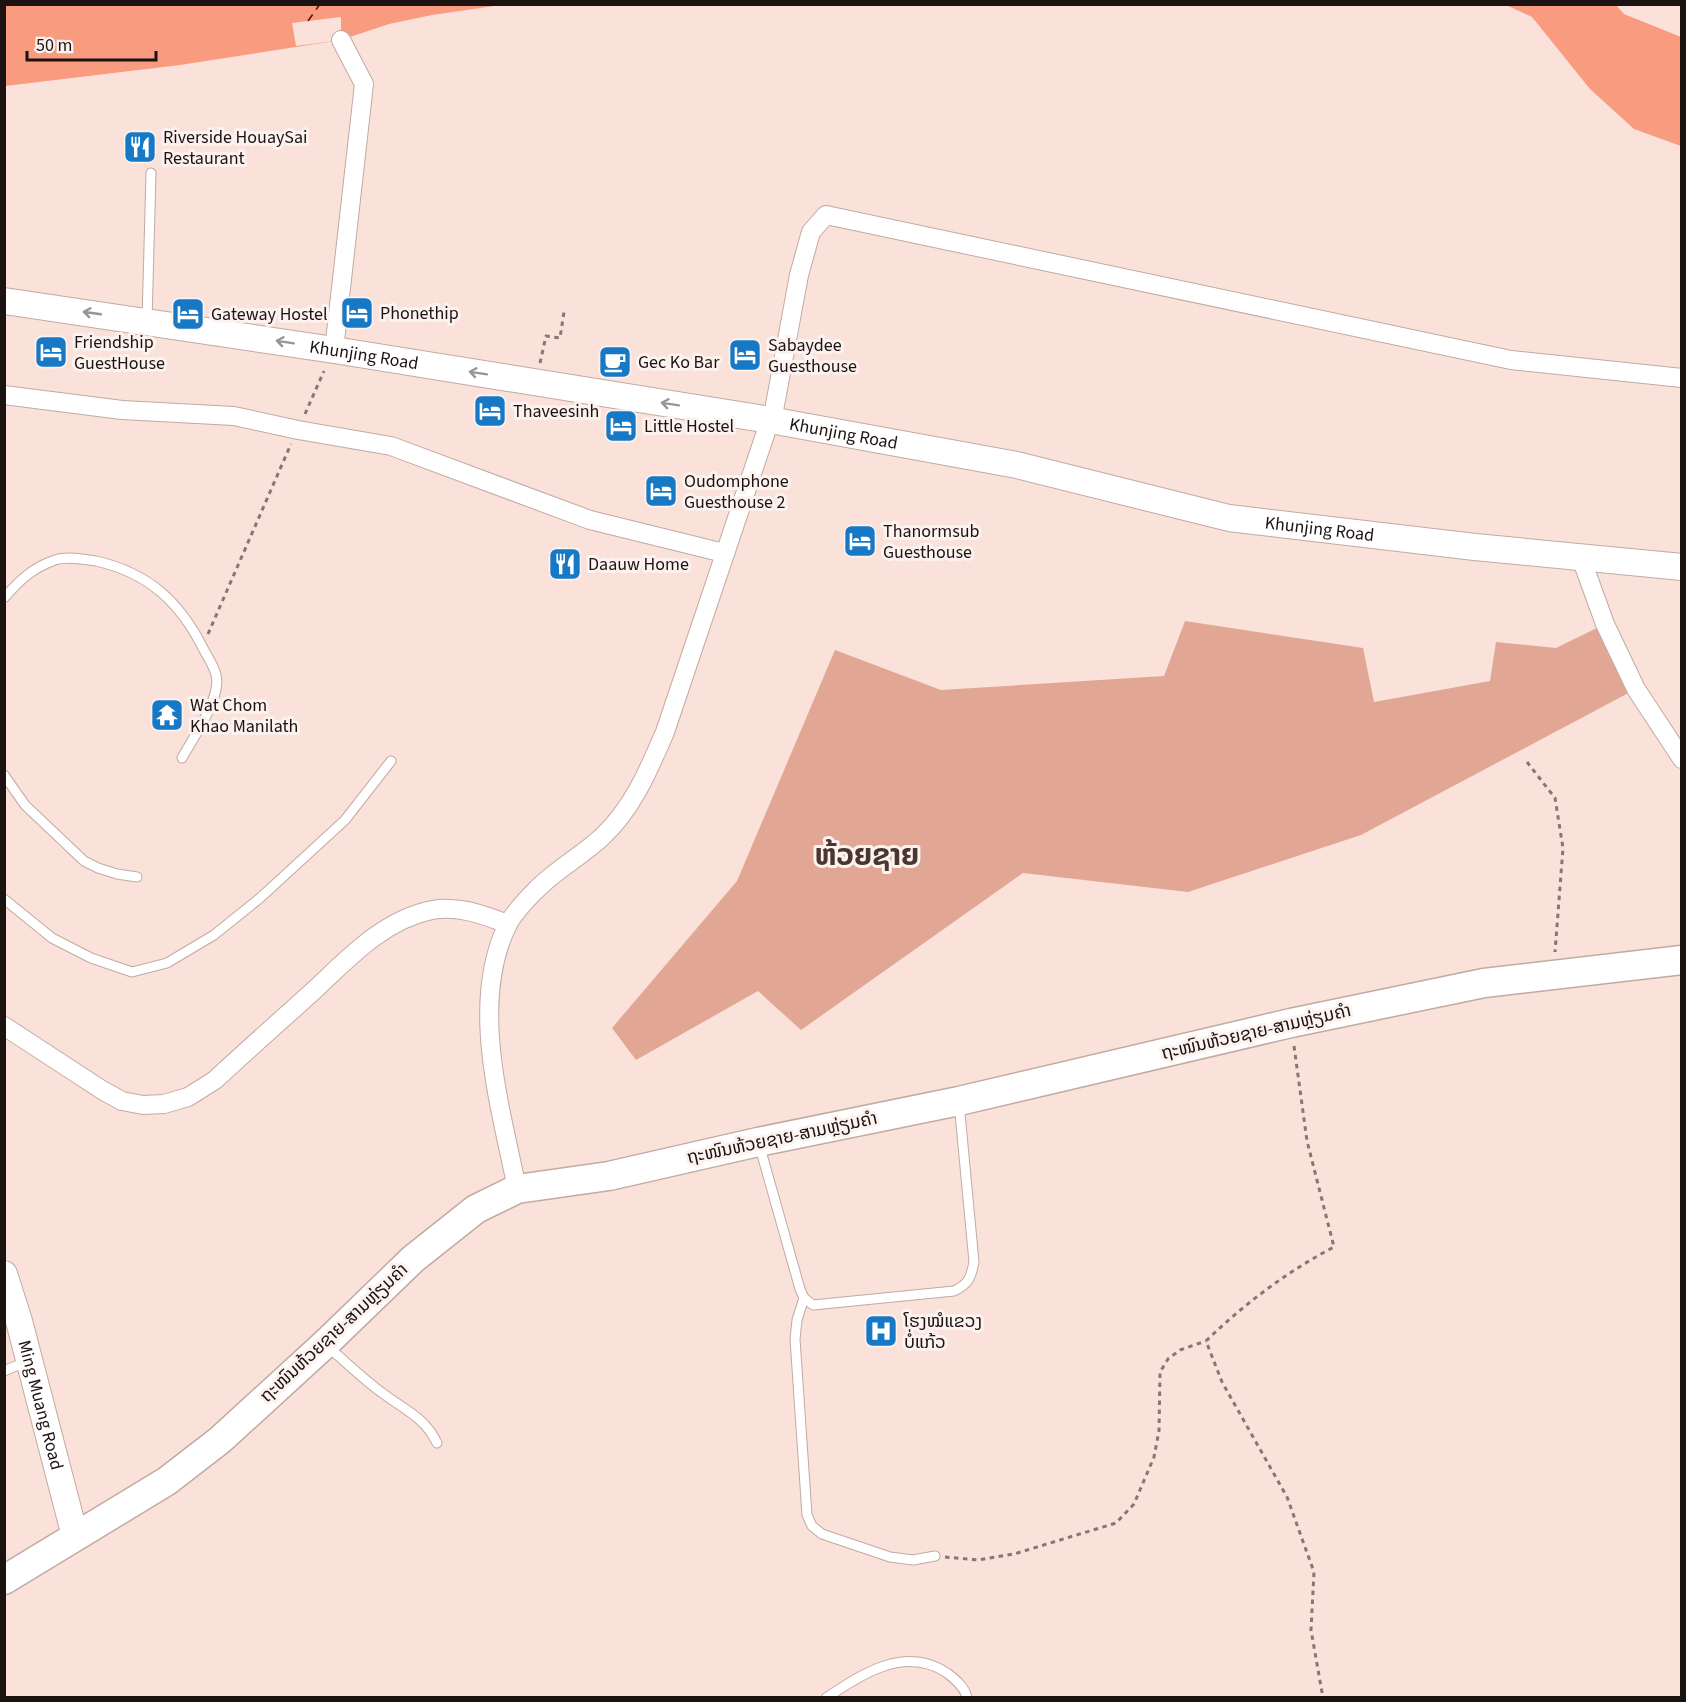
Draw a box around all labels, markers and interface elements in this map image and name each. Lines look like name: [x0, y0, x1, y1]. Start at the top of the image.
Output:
scale bar: [27, 24, 156, 62]
text: 50 m: [36, 33, 72, 58]
place label: Riverside HouaySai Restaurant: [163, 125, 307, 171]
restaurant icon: Riverside HouaySai Restaurant: [122, 129, 158, 165]
hotel icon: Phonethip: [339, 295, 375, 331]
hotel icon: Gateway Hostel: [170, 296, 206, 332]
place label: Phonethip: [380, 301, 459, 326]
place label: Gateway Hostel: [211, 302, 328, 327]
one-way arrow: [83, 308, 103, 319]
place label: Friendship GuestHouse: [74, 330, 165, 376]
place label: Sabaydee Guesthouse: [768, 333, 857, 379]
hotel icon: Friendship GuestHouse: [33, 334, 69, 370]
street label: Khunjing Road: [308, 334, 420, 376]
one-way arrow: [276, 337, 296, 348]
hotel icon: Sabaydee Guesthouse: [727, 337, 763, 373]
cafe icon: Gec Ko Bar: [597, 344, 633, 380]
place label: Gec Ko Bar: [638, 350, 720, 375]
one-way arrow: [468, 367, 488, 378]
hotel icon: Thaveesinh: [472, 393, 508, 429]
one-way arrow: [661, 398, 681, 409]
place label: Thaveesinh: [513, 399, 599, 424]
hotel icon: Little Hostel: [603, 408, 639, 444]
street label: Khunjing Road: [787, 411, 900, 456]
place label: Little Hostel: [644, 414, 734, 439]
place label: Oudomphone Guesthouse 2: [684, 469, 789, 515]
hotel icon: Oudomphone Guesthouse 2: [643, 473, 679, 509]
street label: Khunjing Road: [1264, 510, 1376, 548]
place label: Thanormsub Guesthouse: [883, 519, 980, 565]
hotel icon: Thanormsub Guesthouse: [842, 523, 878, 559]
restaurant icon: Daauw Home: [547, 546, 583, 582]
place label: Daauw Home: [588, 552, 689, 577]
place label: Wat Chom Khao Manilath: [190, 693, 298, 739]
temple icon: Wat Chom Khao Manilath: [149, 697, 185, 733]
district label: ຫ້ວຍຊາຍ: [815, 834, 919, 877]
street label: ຖະໜົນຫ້ວຍຊາຍ-ສາມຫຼ່ຽມຄຳ: [1159, 998, 1353, 1066]
street label: ຖະໜົນຫ້ວຍຊາຍ-ສາມຫຼ່ຽມຄຳ: [684, 1106, 880, 1170]
street label: ຖະໜົນຫ້ວຍຊາຍ-ສາມຫຼ່ຽມຄຳ: [254, 1258, 414, 1408]
place label: ໂຮງໝໍແຂວງ ບໍ່ແກ້ວ: [903, 1309, 982, 1355]
hospital icon: ໂຮງໝໍແຂວງ ບໍ່ແກ້ວ: [863, 1313, 899, 1349]
street label: Ming Muang Road: [12, 1337, 70, 1472]

